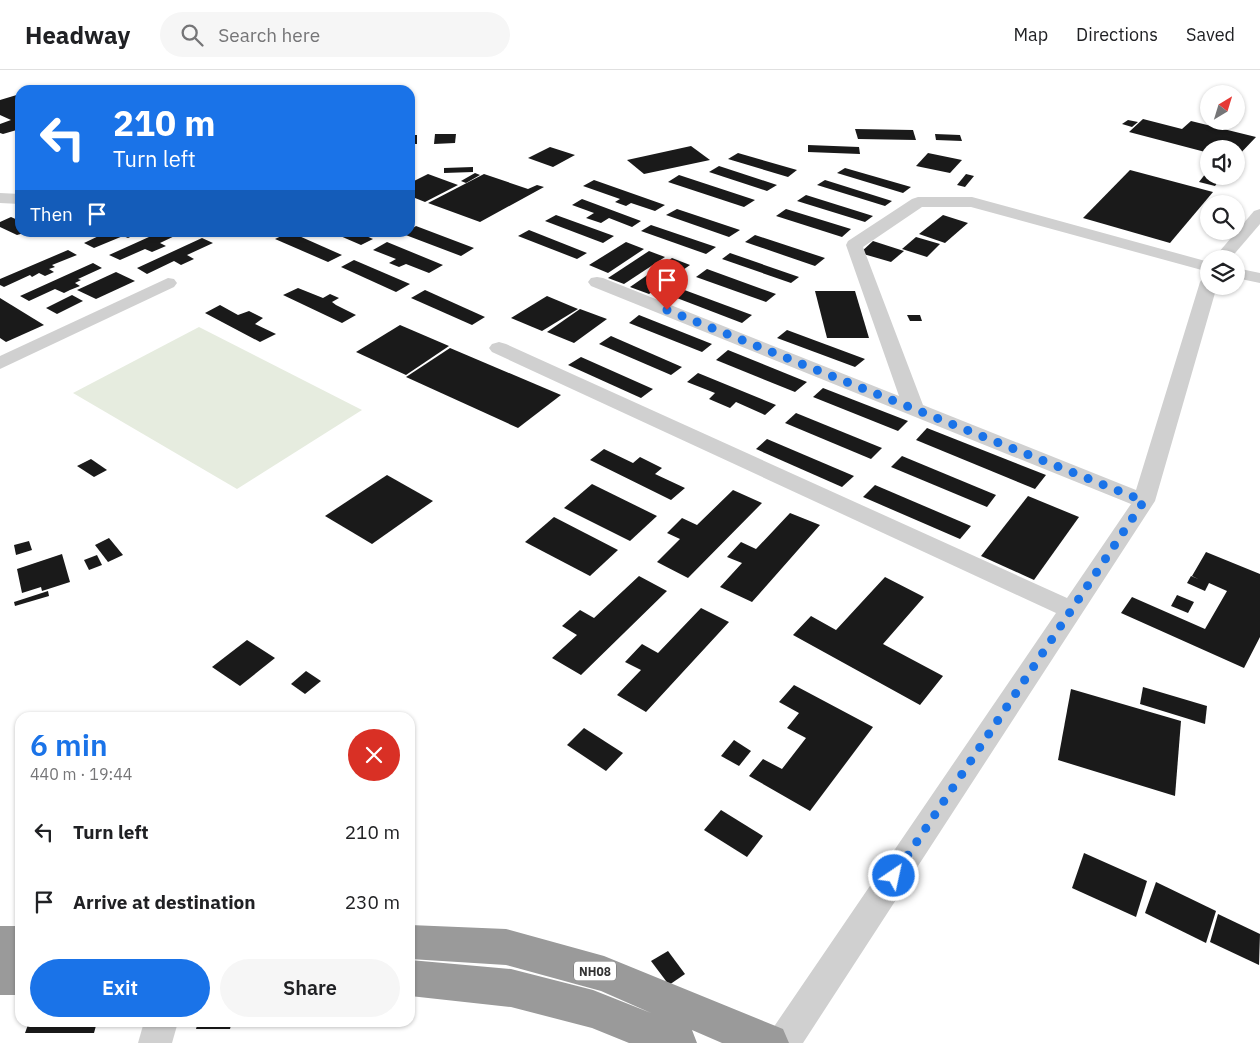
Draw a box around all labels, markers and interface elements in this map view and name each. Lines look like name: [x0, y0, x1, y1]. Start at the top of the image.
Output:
search box: [160, 12, 510, 57]
text: Headway: [25, 19, 130, 51]
icon: search: [178, 21, 206, 49]
text: Search here: [218, 23, 320, 47]
text: Map: [1013, 23, 1048, 46]
text: Directions: [1076, 23, 1158, 46]
text: Saved: [1186, 23, 1235, 46]
north arrow: [1200, 85, 1245, 130]
map controls: [1200, 85, 1245, 295]
text: 210 m: [113, 100, 216, 146]
icon: left: [30, 105, 95, 170]
button: sound: [1200, 140, 1245, 185]
text: Turn left: [113, 144, 196, 173]
button: search: [1200, 195, 1245, 240]
icon: arrive: [83, 200, 111, 228]
text: Then: [30, 202, 73, 226]
button: layers: [1200, 250, 1245, 295]
pin: [646, 259, 688, 310]
icon: arrive: [653, 266, 681, 294]
text: 6 min: [30, 725, 108, 764]
button: close: [348, 729, 400, 781]
text: 440 m · 19:44: [30, 764, 132, 784]
icon: left: [30, 818, 58, 846]
text: Turn left: [73, 820, 149, 844]
text: 210 m: [345, 820, 400, 844]
position arrow: [867, 849, 919, 901]
icon: arrive: [30, 888, 58, 916]
text: Arrive at destination: [73, 890, 256, 914]
text: 230 m: [345, 890, 400, 914]
button: Exit: [30, 959, 210, 1017]
button: Share: [220, 959, 400, 1017]
road number: NH08: [574, 961, 616, 980]

